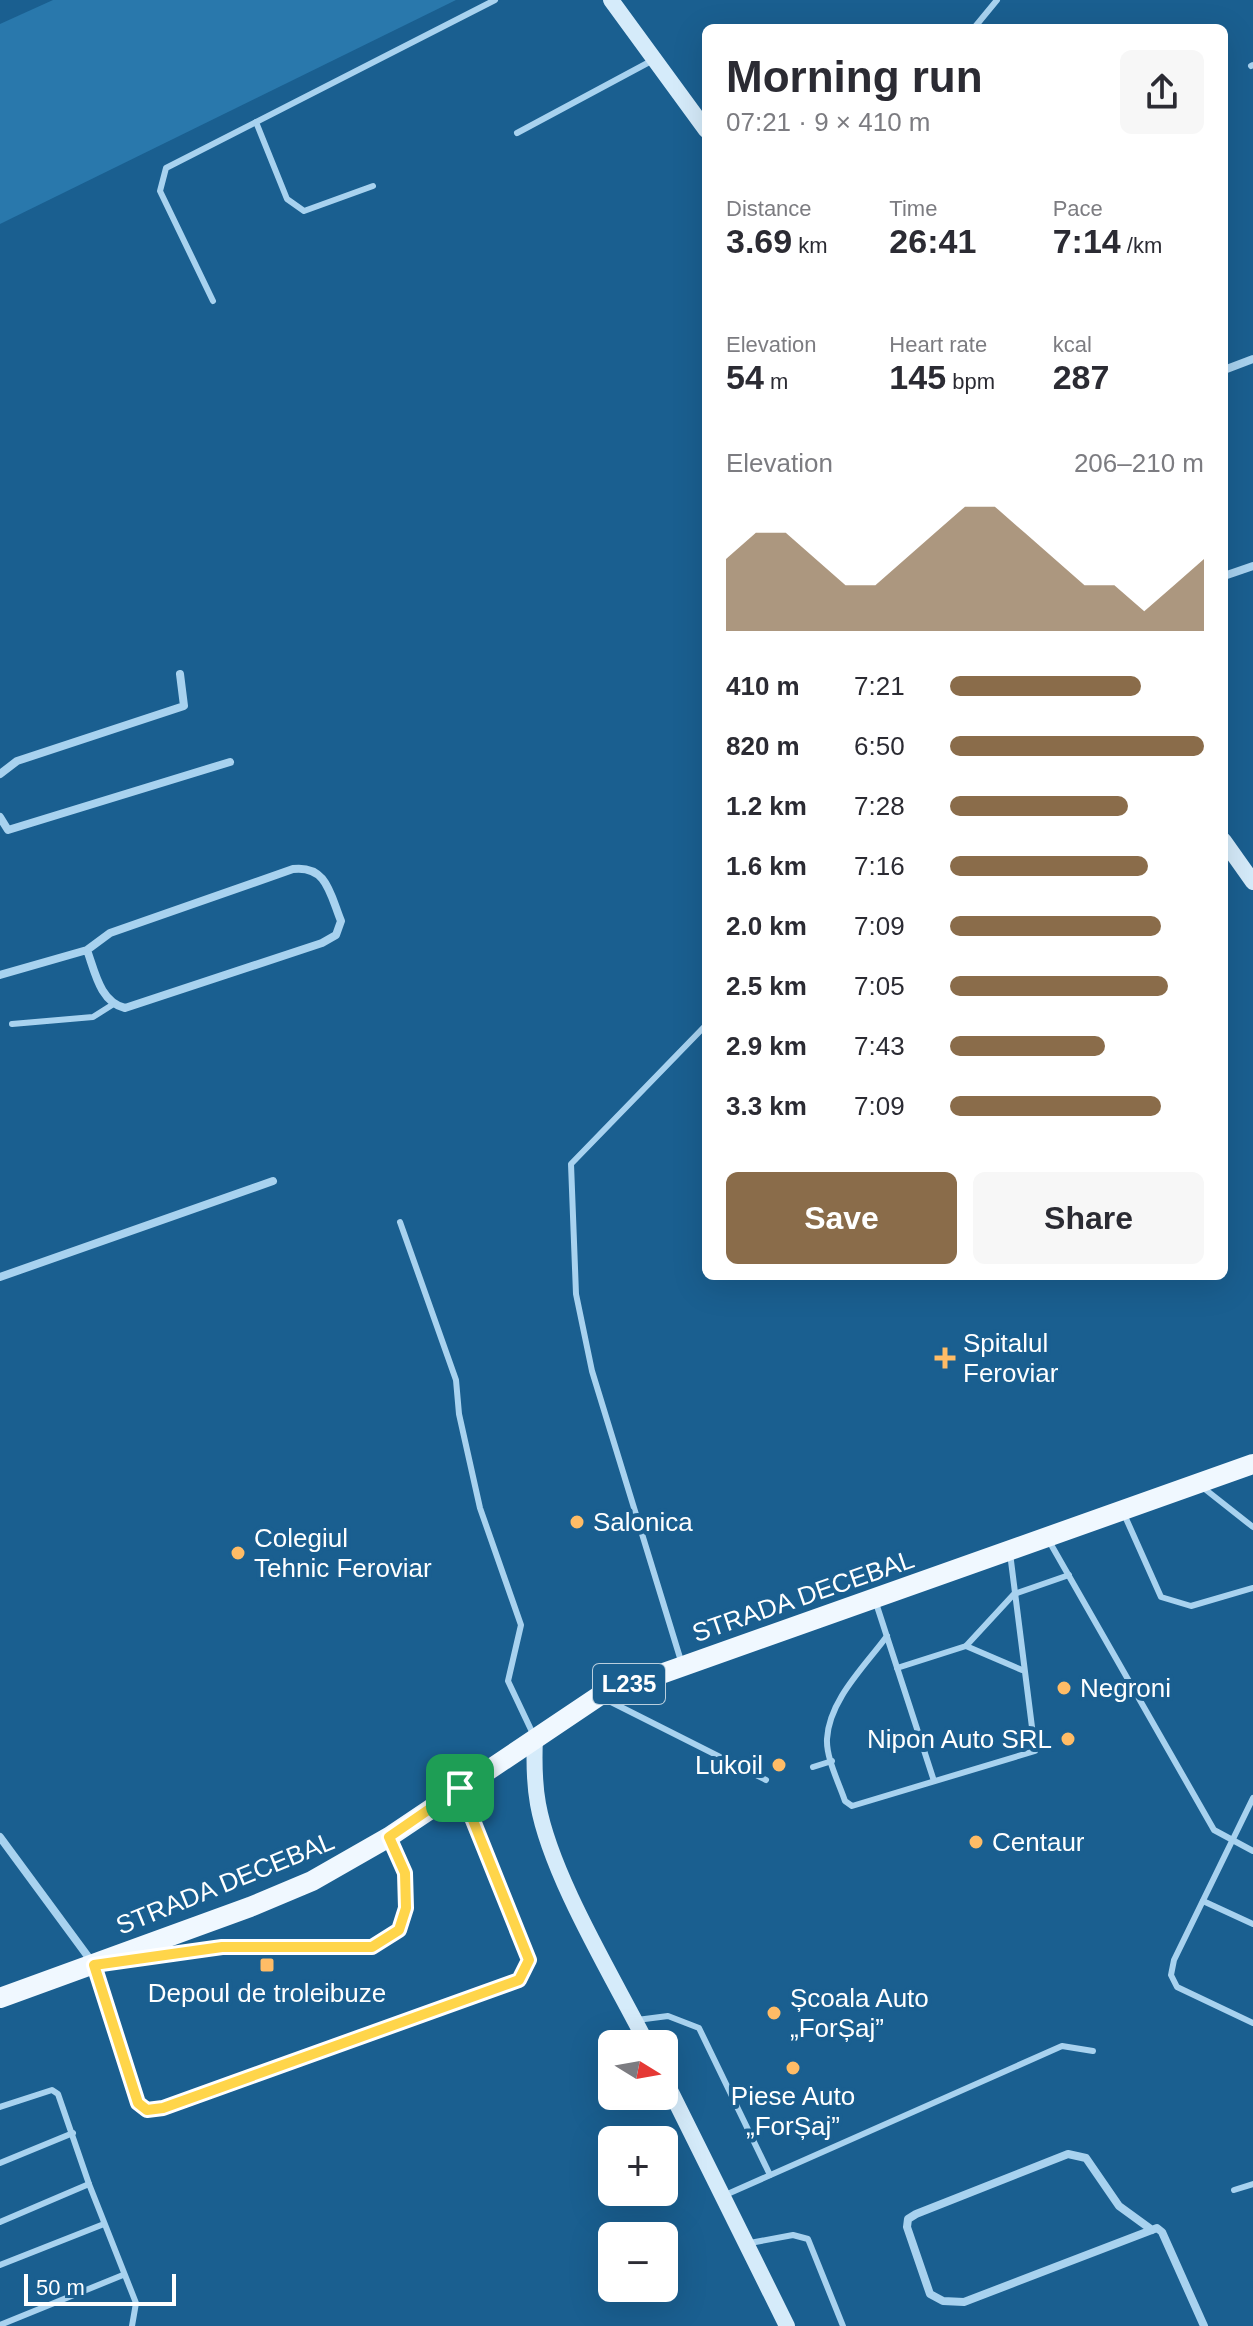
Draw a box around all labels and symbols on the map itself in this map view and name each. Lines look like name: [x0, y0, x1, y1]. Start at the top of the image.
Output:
place label: Spitalul Feroviar: [963, 1328, 1059, 1388]
marker: Spitalul Feroviar: [934, 1347, 956, 1369]
place label: Salonica: [593, 1507, 693, 1537]
marker: Salonica: [568, 1513, 586, 1531]
place label: Colegiul Tehnic Feroviar: [254, 1523, 432, 1583]
marker: Colegiul Tehnic Feroviar: [229, 1544, 247, 1562]
street label: STRADA DECEBAL: [688, 1544, 918, 1648]
road number: L235: [593, 1664, 665, 1704]
place label: Negroni: [1080, 1673, 1171, 1703]
marker: Negroni: [1055, 1679, 1073, 1697]
place label: Nipon Auto SRL: [867, 1724, 1052, 1754]
marker: Nipon Auto SRL: [1059, 1730, 1077, 1748]
place label: Lukoil: [695, 1750, 763, 1780]
pin: [426, 1754, 494, 1822]
marker: Lukoil: [770, 1756, 788, 1774]
street label: STRADA DECEBAL: [112, 1826, 338, 1940]
place label: Centaur: [992, 1827, 1085, 1857]
marker: Centaur: [967, 1833, 985, 1851]
marker: Depoul de troleibuze: [258, 1956, 276, 1974]
place label: Depoul de troleibuze: [148, 1978, 386, 2008]
place label: Școala Auto „ForȘaj”: [790, 1983, 929, 2043]
marker: Școala Auto „ForȘaj”: [765, 2004, 783, 2022]
north arrow: [598, 2030, 678, 2110]
marker: Piese Auto „ForȘaj”: [784, 2059, 802, 2077]
place label: Piese Auto „ForȘaj”: [731, 2081, 855, 2141]
scale bar: [24, 2270, 176, 2306]

